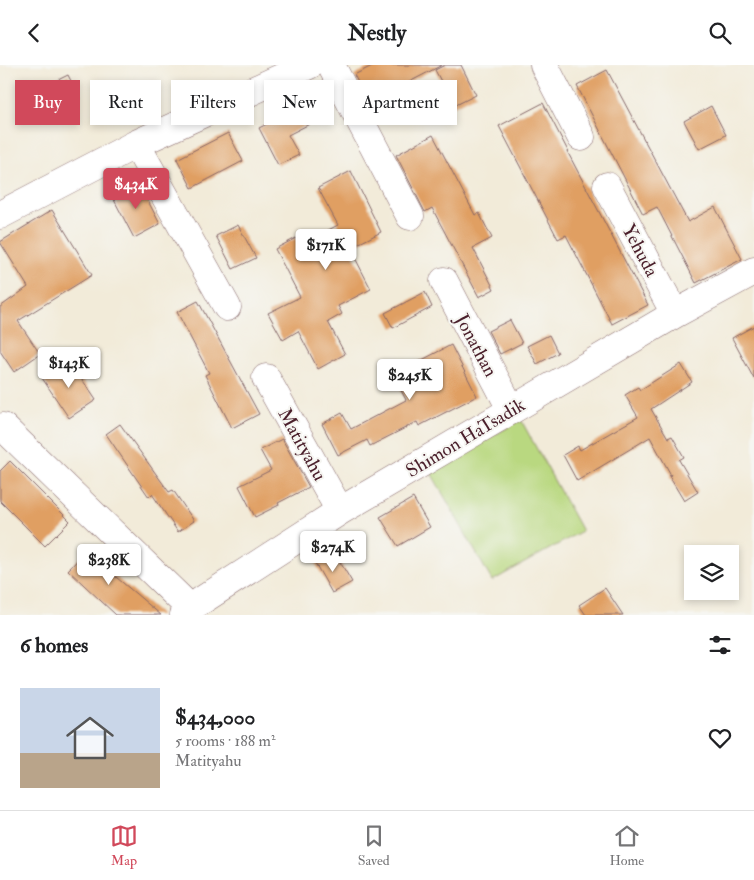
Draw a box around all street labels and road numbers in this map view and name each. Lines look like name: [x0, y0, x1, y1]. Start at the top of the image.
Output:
street label: Yehuda: [616, 220, 664, 281]
street label: Jonathan: [449, 309, 503, 381]
street label: Shimon HaTsadik: [402, 393, 529, 483]
street label: Matityahu: [272, 404, 332, 485]

